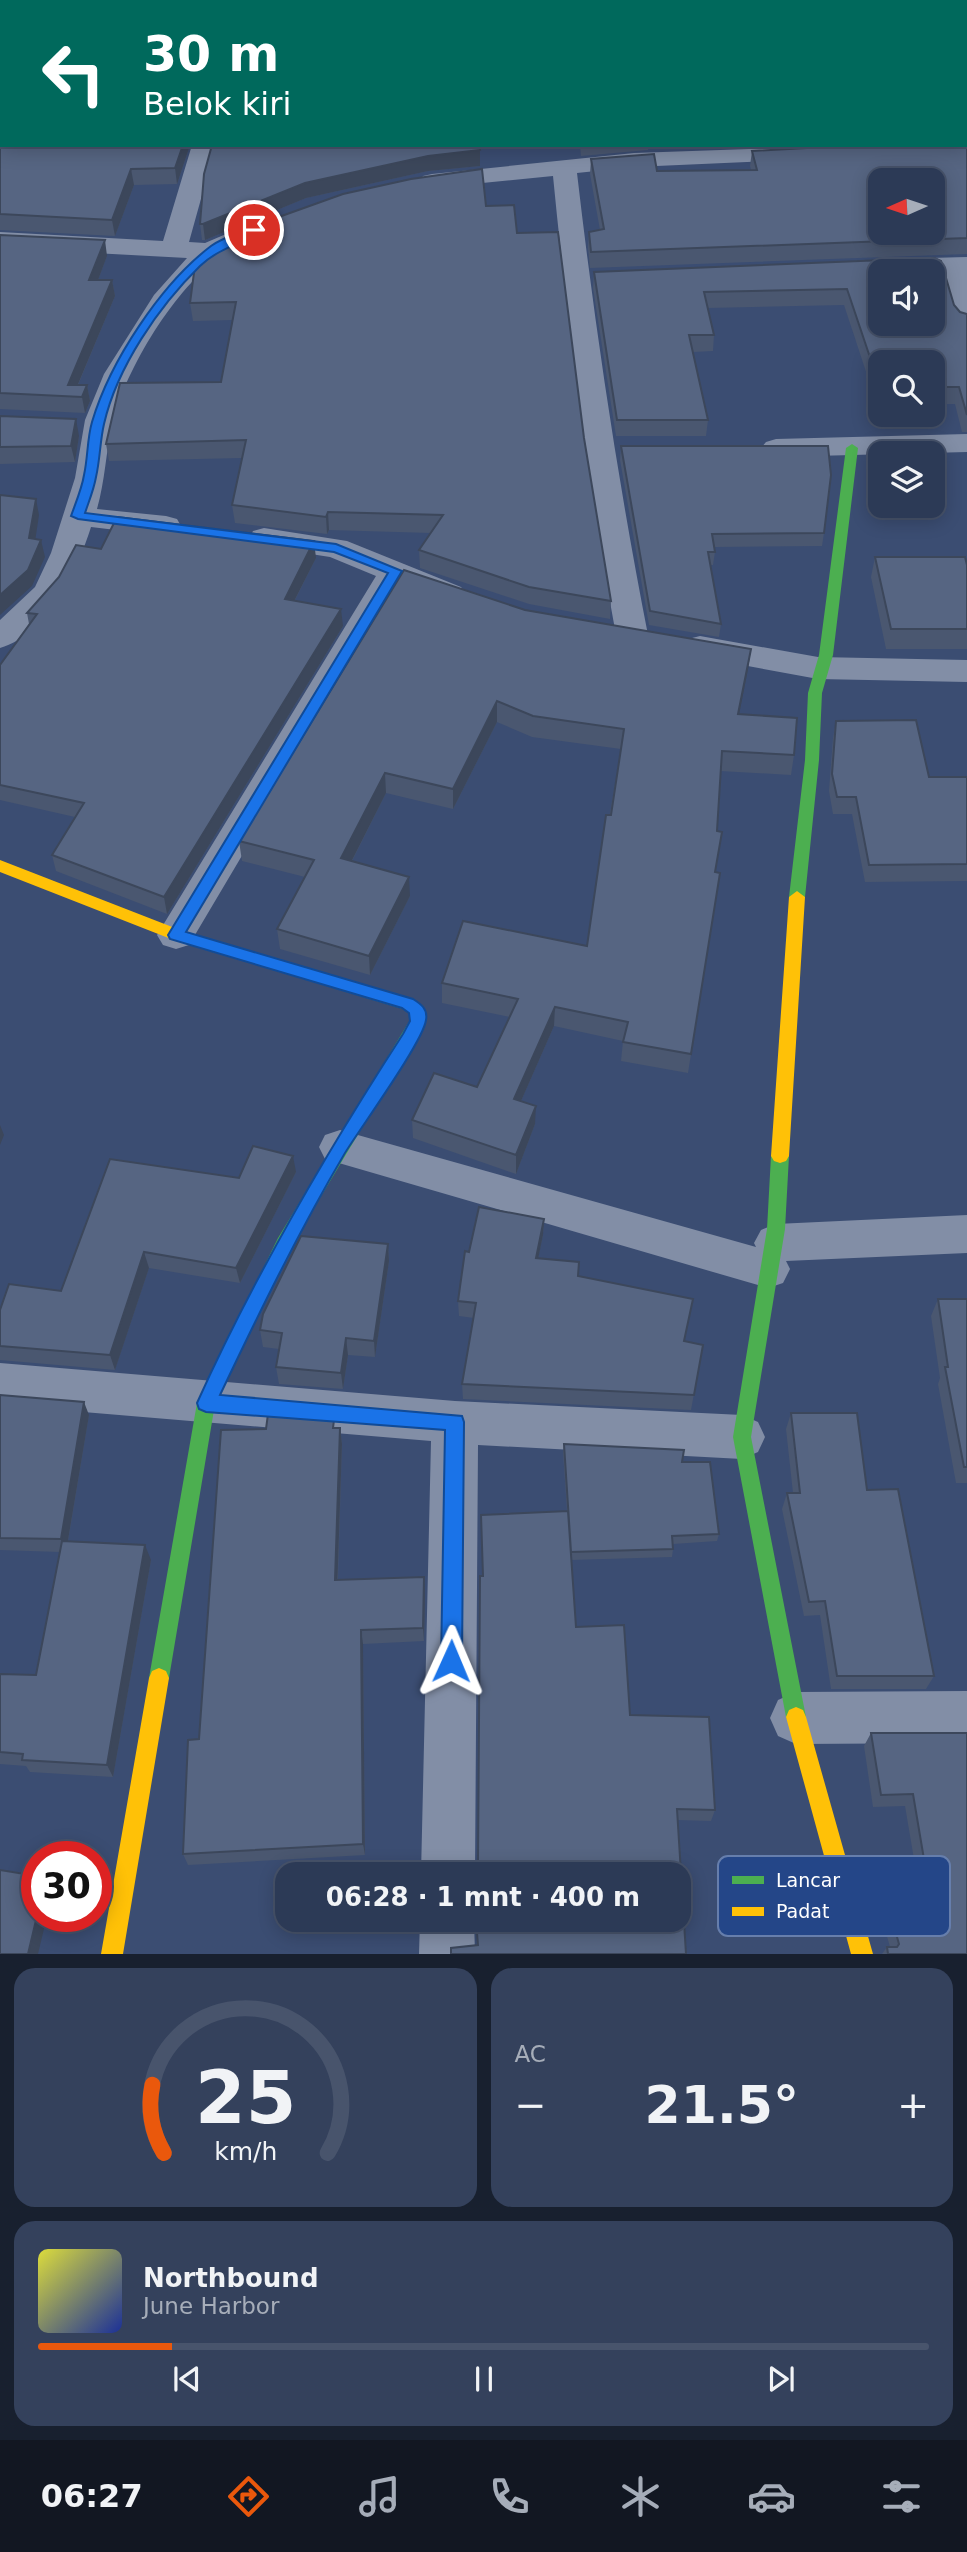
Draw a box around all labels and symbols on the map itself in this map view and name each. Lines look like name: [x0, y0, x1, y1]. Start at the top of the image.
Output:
north arrow: [868, 168, 945, 245]
pin: [224, 200, 284, 260]
position arrow: [414, 1624, 488, 1698]
speed limit sign: 30: [21, 1841, 112, 1932]
legend: [718, 1856, 950, 1936]
text: Lancar: [776, 1869, 840, 1891]
text: Padat: [776, 1900, 829, 1922]

